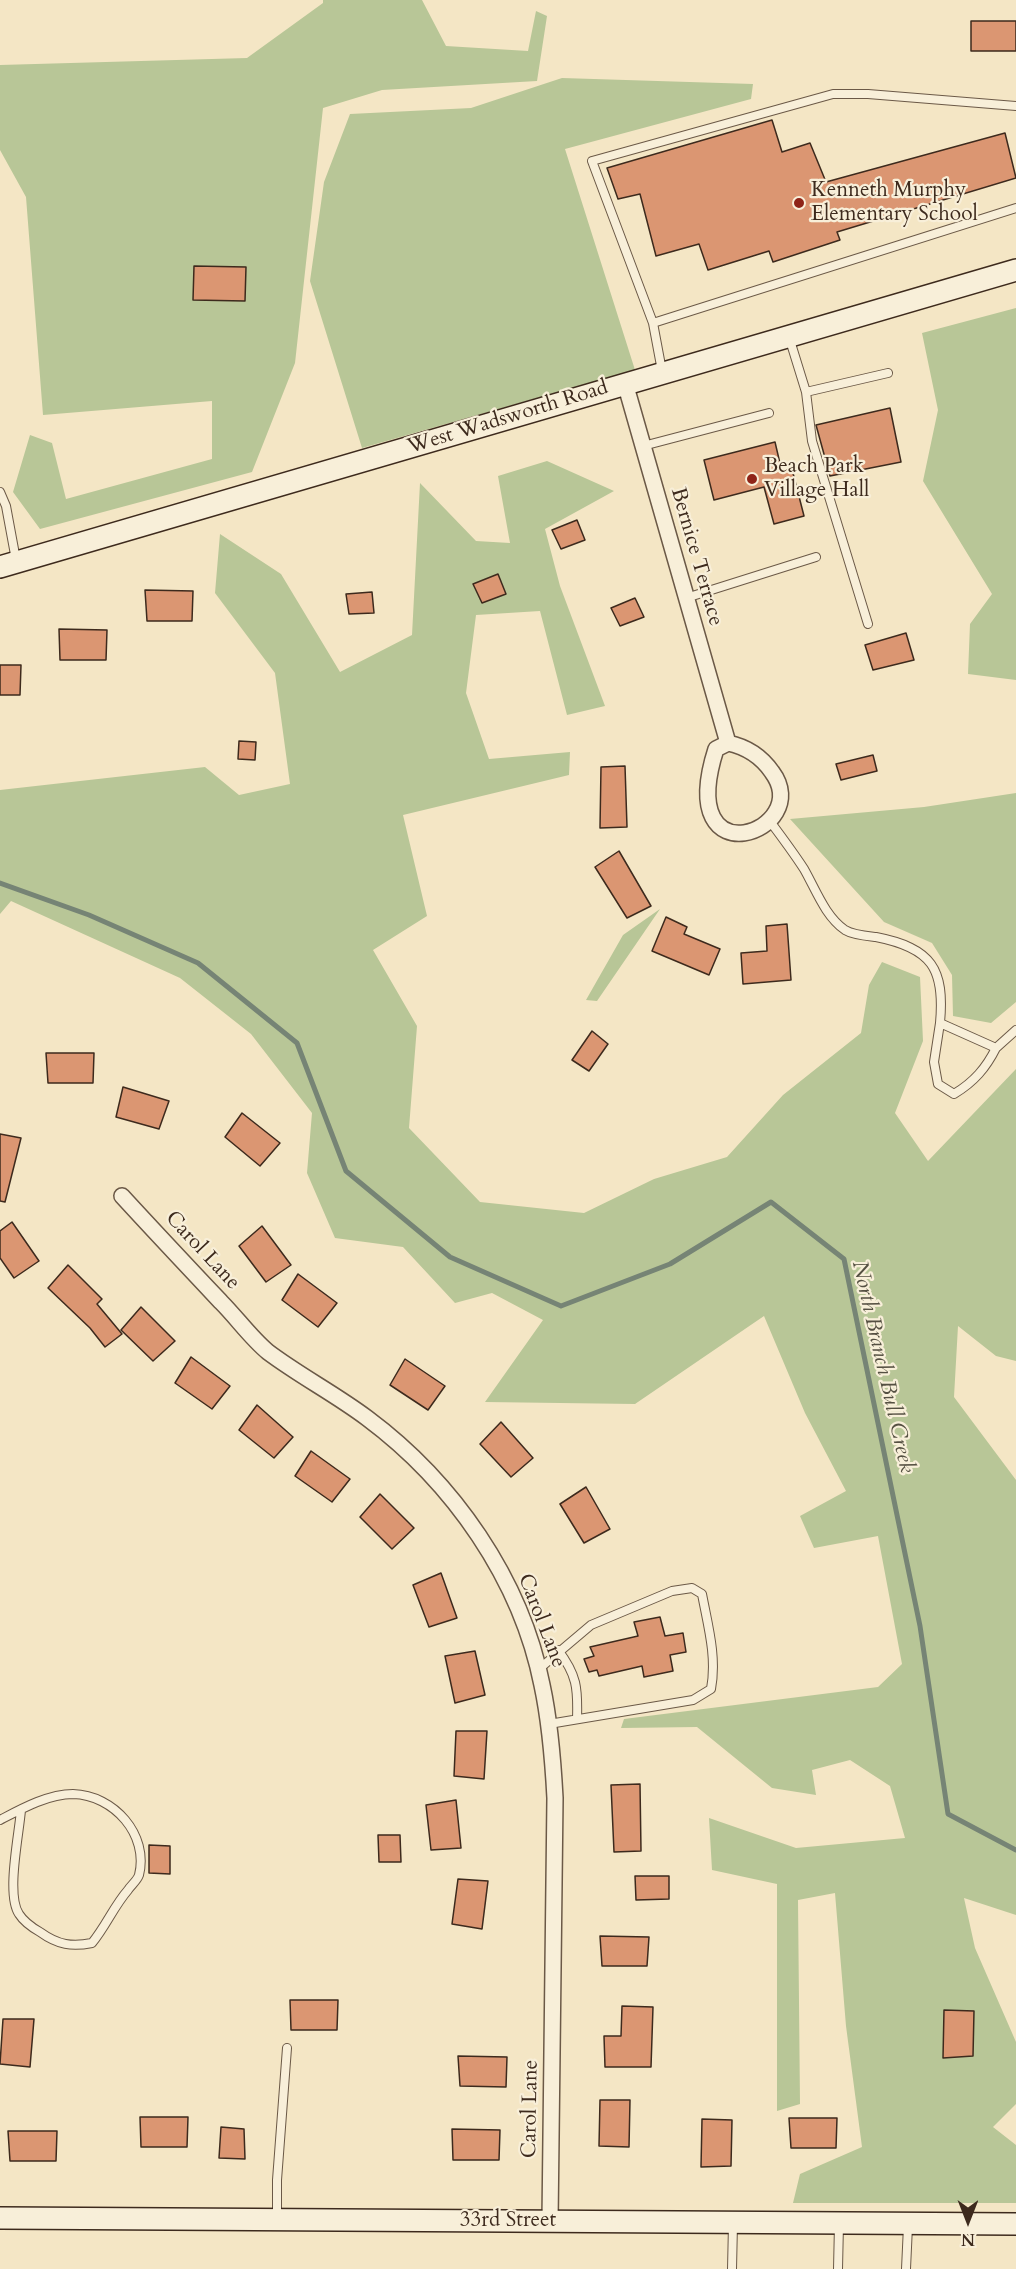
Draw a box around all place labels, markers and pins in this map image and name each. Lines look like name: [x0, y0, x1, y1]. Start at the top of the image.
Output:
place label: Kenneth Murphy Elementary School: [811, 178, 978, 228]
marker: Kenneth Murphy Elementary School: [792, 196, 806, 210]
place label: Beach Park Village Hall: [764, 454, 869, 504]
marker: Beach Park Village Hall: [745, 472, 759, 486]

